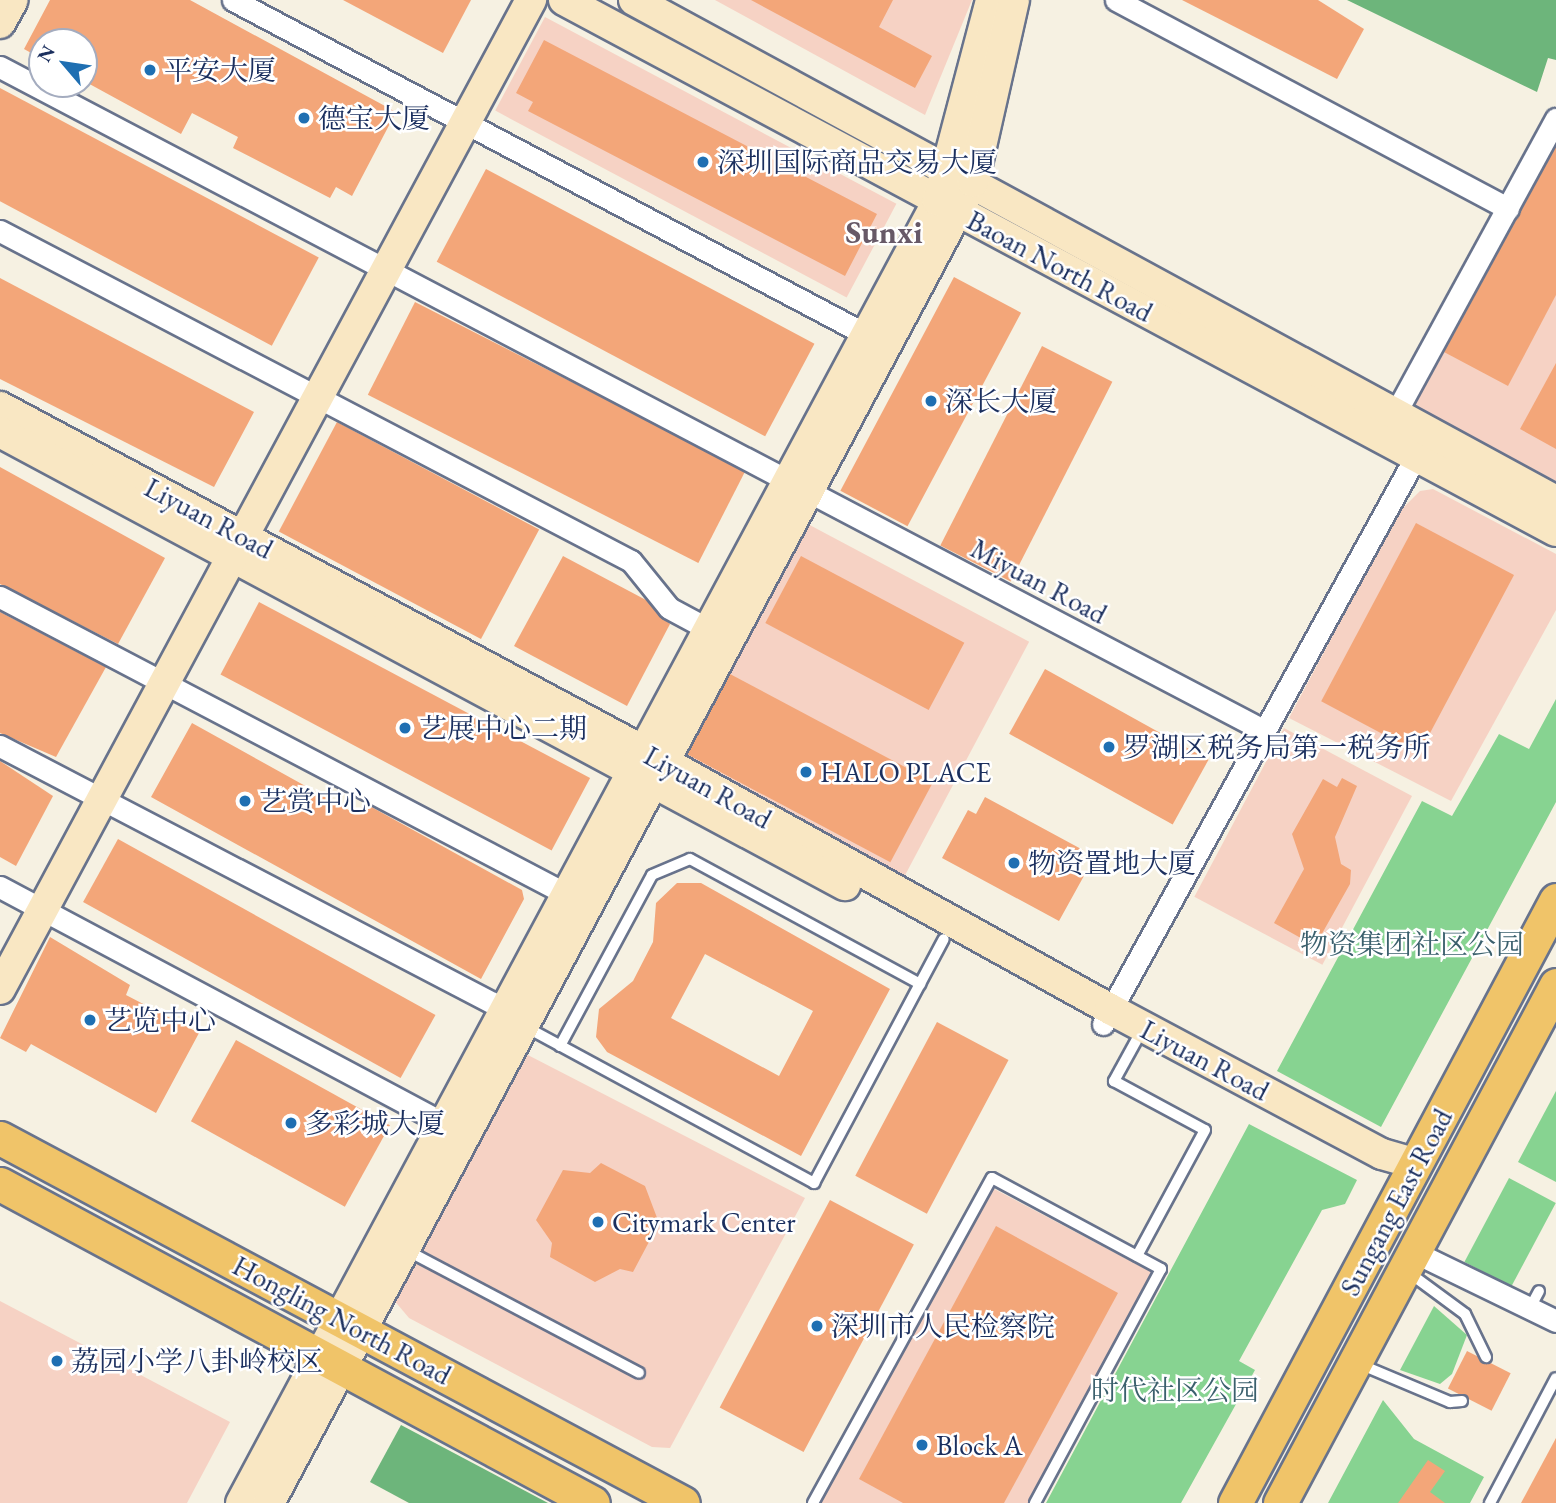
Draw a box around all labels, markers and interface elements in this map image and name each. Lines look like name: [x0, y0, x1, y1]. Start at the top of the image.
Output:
north arrow: [28, 28, 98, 98]
text: N: [31, 41, 61, 66]
place label: 平安大厦: [164, 53, 276, 87]
marker: 平安大厦: [142, 62, 158, 78]
place label: 德宝大厦: [318, 101, 430, 135]
marker: 德宝大厦: [296, 110, 312, 126]
place label: 深圳国际商品交易大厦: [717, 145, 997, 179]
marker: 深圳国际商品交易大厦: [695, 154, 711, 170]
street label: Baoan North Road: [961, 203, 1159, 329]
district label: Sunxi: [845, 213, 923, 251]
place label: 深长大厦: [945, 384, 1057, 418]
marker: 深长大厦: [923, 393, 939, 409]
street label: Liyuan Road: [139, 470, 279, 566]
street label: Miyuan Road: [965, 531, 1113, 631]
place label: 艺展中心二期: [419, 711, 587, 745]
marker: 艺展中心二期: [397, 720, 413, 736]
place label: 罗湖区税务局第一税务所: [1123, 730, 1431, 764]
street label: Liyuan Road: [638, 738, 778, 836]
marker: 罗湖区税务局第一税务所: [1101, 739, 1117, 755]
place label: HALO PLACE: [820, 755, 991, 789]
marker: HALO PLACE: [798, 764, 814, 780]
place label: 艺赏中心: [259, 784, 371, 818]
marker: 艺赏中心: [237, 793, 253, 809]
place label: 物资置地大厦: [1028, 846, 1196, 880]
marker: 物资置地大厦: [1006, 855, 1022, 871]
park label: 物资集团社区公园: [1300, 927, 1524, 961]
place label: 艺览中心: [104, 1003, 216, 1037]
marker: 艺览中心: [82, 1012, 98, 1028]
street label: Liyuan Road: [1135, 1012, 1275, 1108]
street label: Sungang East Road: [1333, 1103, 1459, 1301]
place label: 多彩城大厦: [305, 1106, 445, 1140]
marker: 多彩城大厦: [283, 1115, 299, 1131]
place label: Citymark Center: [612, 1205, 795, 1239]
marker: Citymark Center: [590, 1214, 606, 1230]
street label: Hongling North Road: [227, 1248, 457, 1392]
place label: 深圳市人民检察院: [831, 1309, 1055, 1343]
marker: 深圳市人民检察院: [809, 1318, 825, 1334]
place label: 荔园小学八卦岭校区: [71, 1344, 323, 1378]
marker: 荔园小学八卦岭校区: [49, 1353, 65, 1369]
park label: 时代社区公园: [1091, 1373, 1259, 1407]
place label: Block A: [936, 1428, 1023, 1462]
marker: Block A: [914, 1437, 930, 1453]

